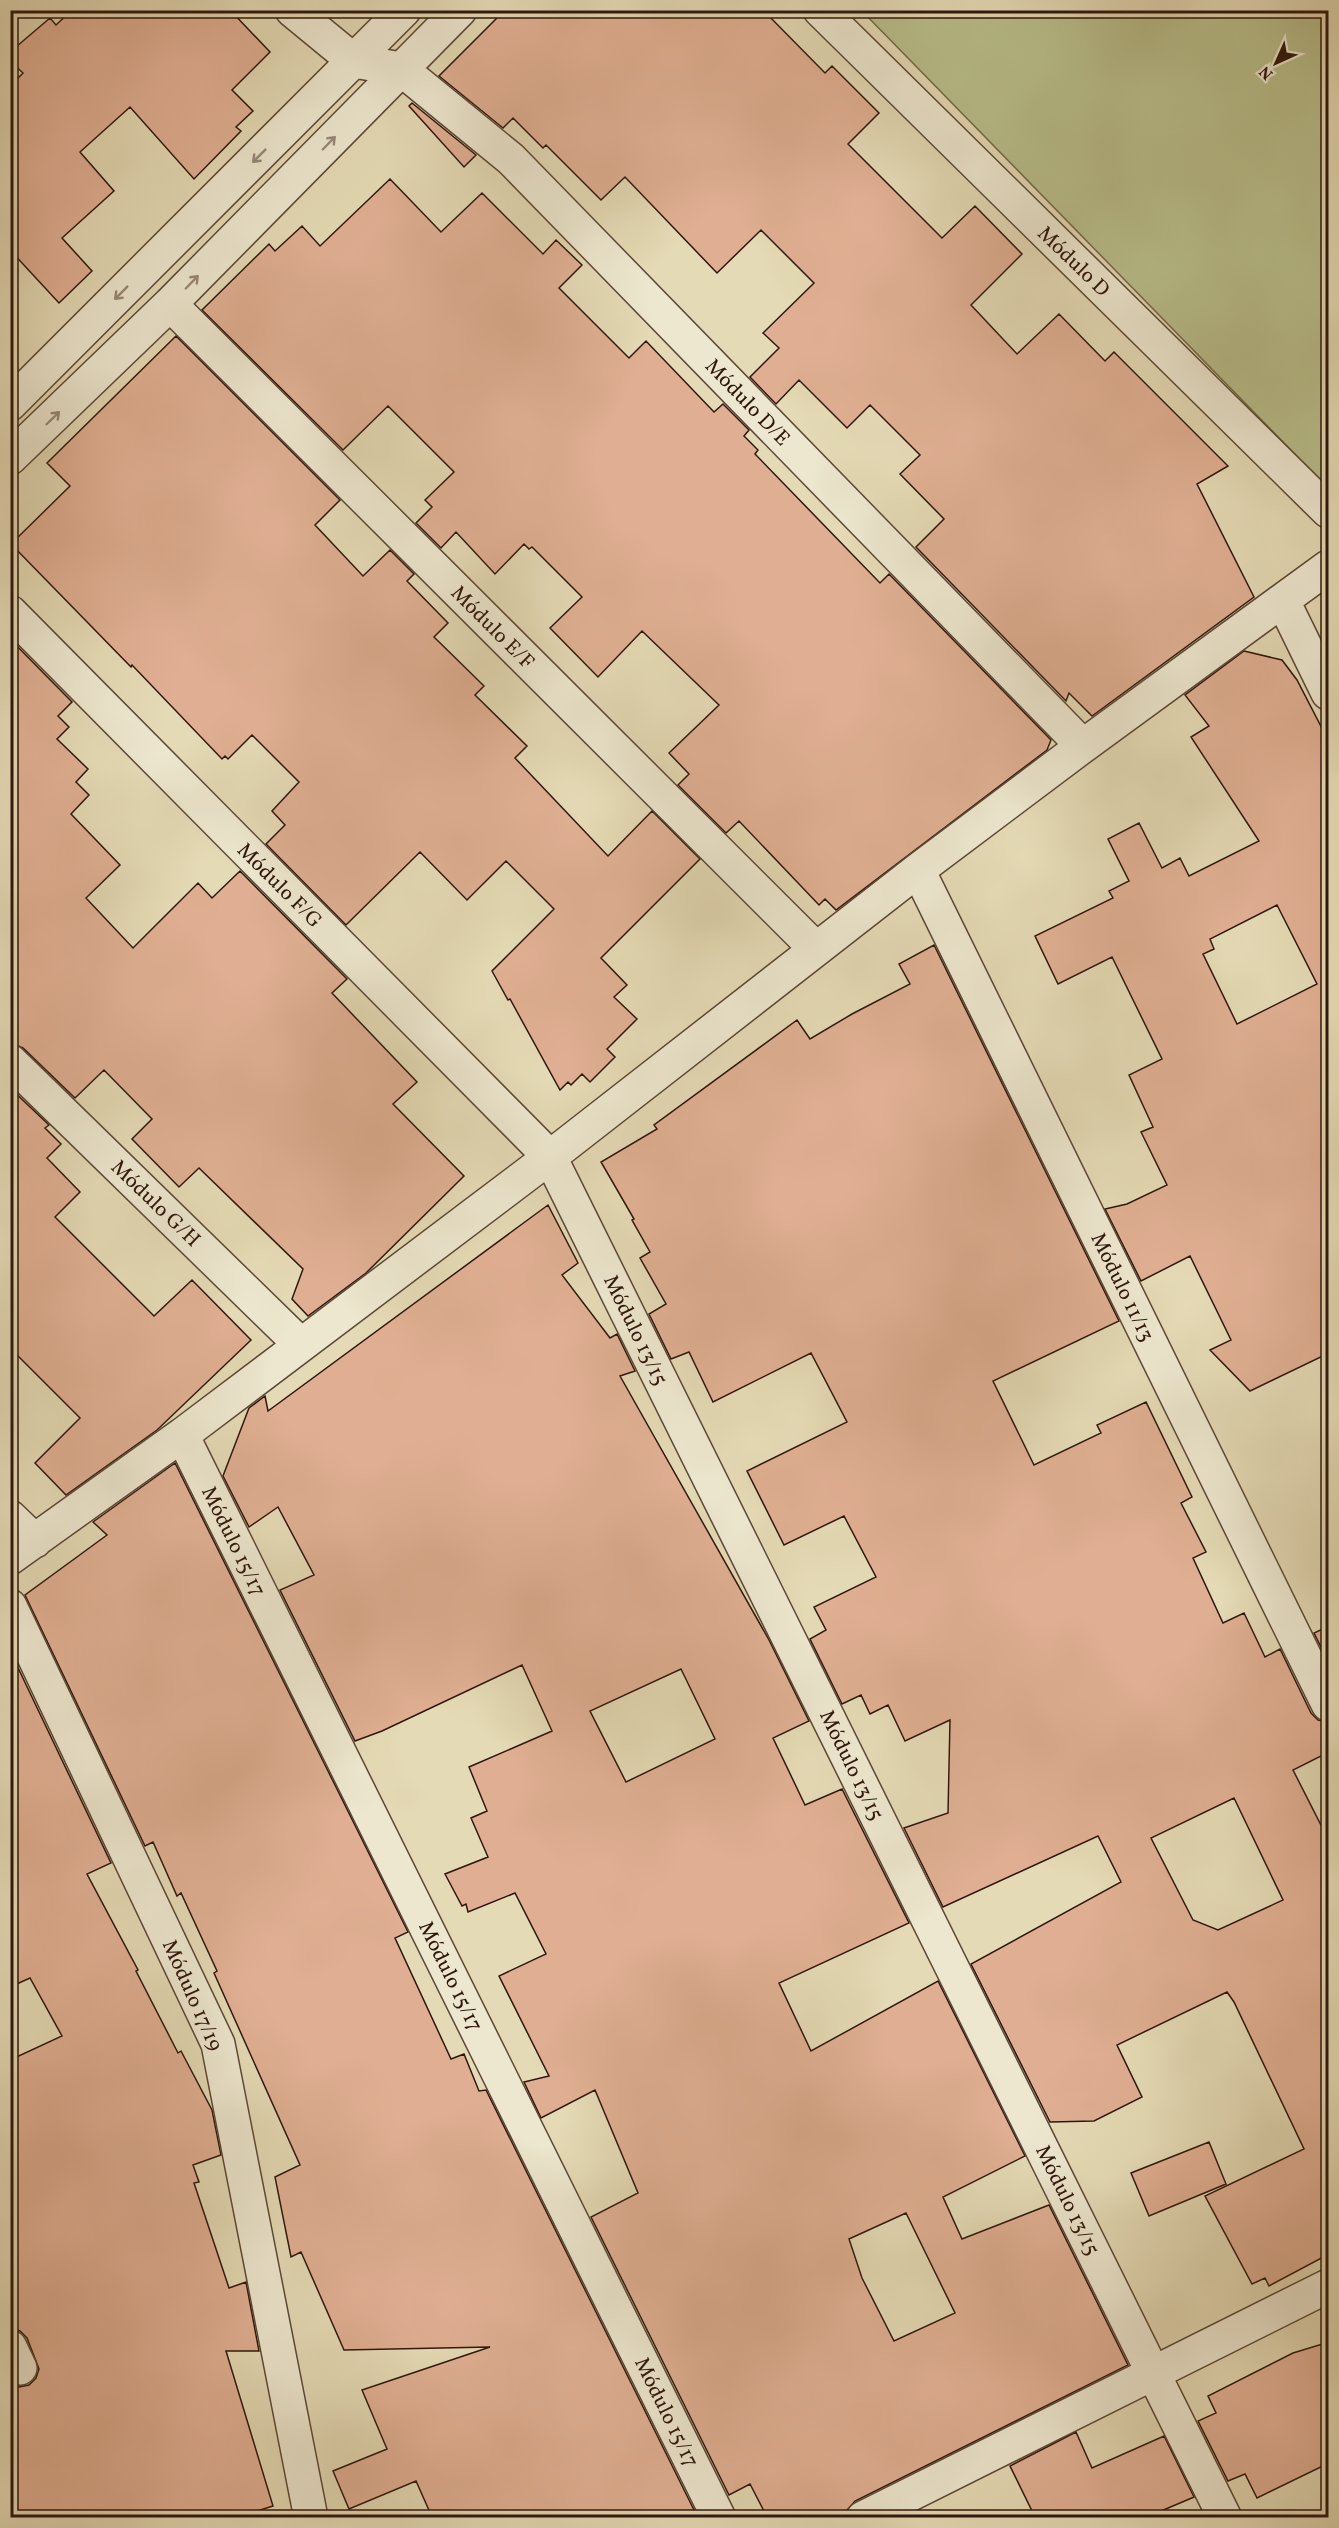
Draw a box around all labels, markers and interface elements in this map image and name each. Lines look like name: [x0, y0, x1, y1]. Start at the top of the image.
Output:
north arrow: [1246, 33, 1306, 93]
text: N: [1255, 60, 1279, 84]
one-way arrow: [322, 135, 336, 150]
one-way arrow: [251, 148, 266, 163]
street label: Módulo D: [1030, 220, 1116, 304]
one-way arrow: [185, 274, 200, 289]
one-way arrow: [113, 286, 128, 301]
street label: Módulo D/E: [698, 353, 796, 453]
one-way arrow: [45, 410, 60, 425]
street label: Módulo E/F: [444, 580, 540, 676]
street label: Módulo F/G: [230, 837, 328, 935]
street label: Módulo G/H: [104, 1154, 206, 1254]
street label: Módulo 11/13: [1083, 1228, 1161, 1347]
street label: Módulo 13/15: [595, 1270, 674, 1391]
street label: Módulo 15/17: [193, 1482, 272, 1602]
street label: Módulo 13/15: [811, 1705, 890, 1826]
street label: Módulo 15/17: [410, 1917, 489, 2037]
street label: Módulo 17/19: [154, 1935, 229, 2056]
street label: Módulo 13/15: [1027, 2140, 1106, 2261]
street label: Módulo 15/17: [626, 2353, 705, 2473]

